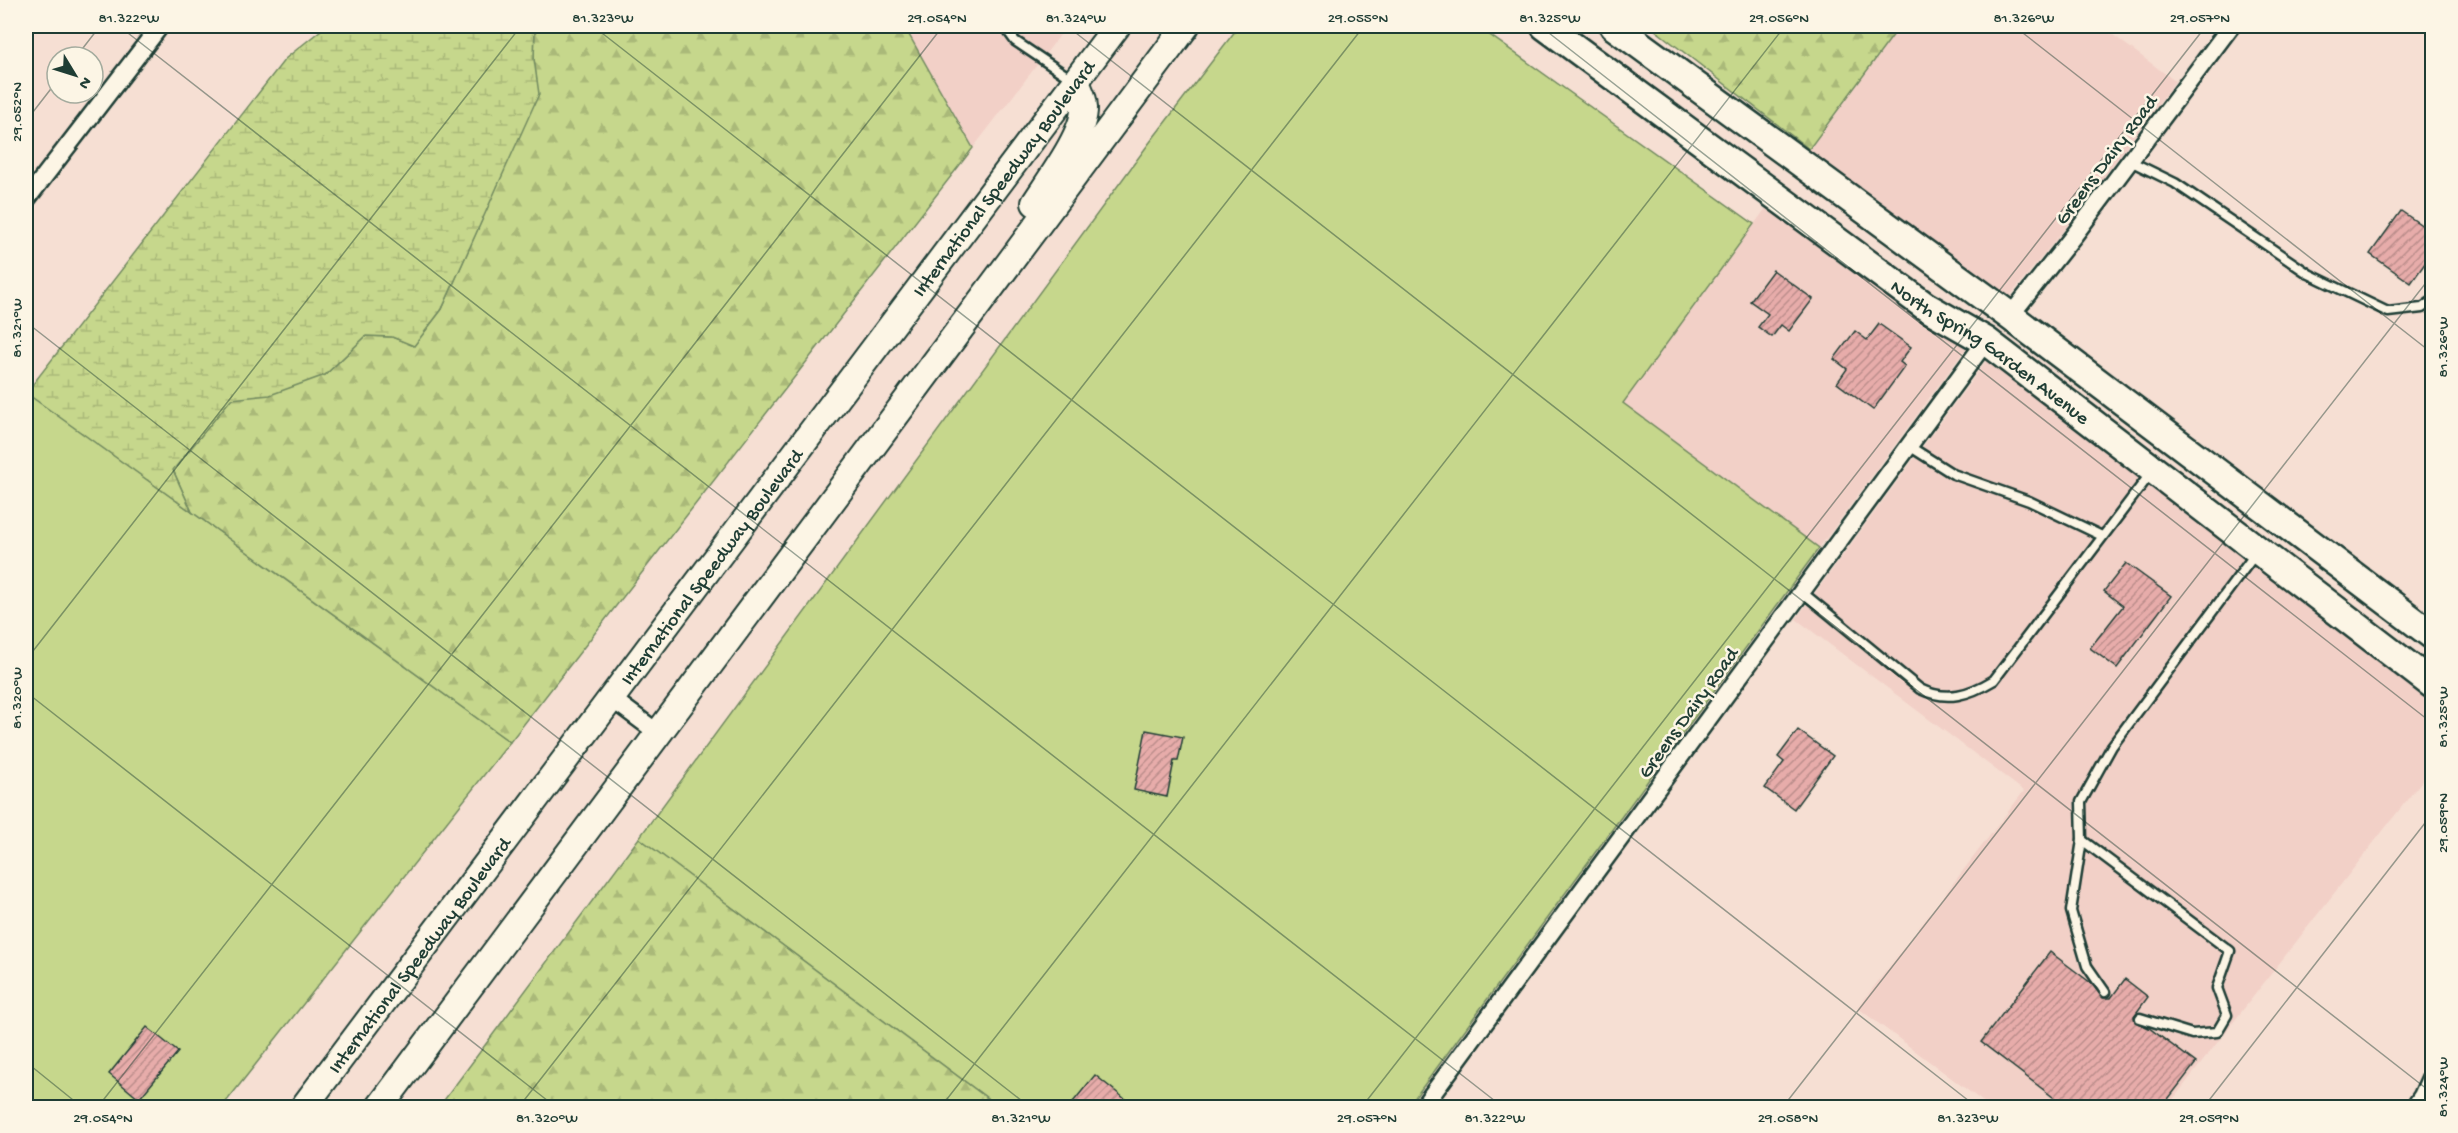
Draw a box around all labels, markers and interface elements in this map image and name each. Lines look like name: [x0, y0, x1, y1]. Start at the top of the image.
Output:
text: 81.322°W: [99, 10, 160, 28]
text: 81.323°W: [572, 10, 634, 28]
text: 29.054°N: [907, 10, 967, 28]
text: 81.324°W: [1046, 10, 1107, 28]
text: 29.055°N: [1328, 10, 1388, 28]
text: 81.325°W: [1519, 10, 1581, 28]
text: 29.056°N: [1749, 10, 1809, 28]
text: 81.326°W: [1993, 10, 2055, 28]
text: 29.057°N: [2170, 10, 2230, 28]
north arrow: [45, 45, 105, 105]
street label: International Speedway Boulevard: [909, 56, 1103, 302]
text: N: [73, 72, 95, 92]
text: 29.052°N: [9, 82, 27, 142]
street label: Greens Dairy Road: [2052, 90, 2165, 230]
street label: North Spring Garden Avenue: [1885, 276, 2093, 432]
text: 81.321°W: [9, 298, 27, 358]
text: 81.326°W: [2435, 316, 2453, 378]
street label: International Speedway Boulevard: [617, 444, 811, 691]
street label: Greens Dairy Road: [1635, 642, 1746, 784]
text: 81.320°W: [9, 667, 27, 729]
text: 81.325°W: [2435, 686, 2453, 748]
text: 29.059°N: [2435, 793, 2453, 853]
street label: International Speedway Boulevard: [325, 832, 519, 1079]
text: 81.324°W: [2435, 1056, 2453, 1117]
text: 29.054°N: [73, 1110, 133, 1128]
text: 81.320°W: [516, 1110, 578, 1128]
text: 81.321°W: [991, 1110, 1051, 1128]
text: 29.057°N: [1337, 1110, 1397, 1128]
text: 81.322°W: [1465, 1110, 1526, 1128]
text: 29.058°N: [1758, 1110, 1819, 1128]
text: 81.323°W: [1937, 1110, 1999, 1128]
text: 29.059°N: [2179, 1110, 2239, 1128]

